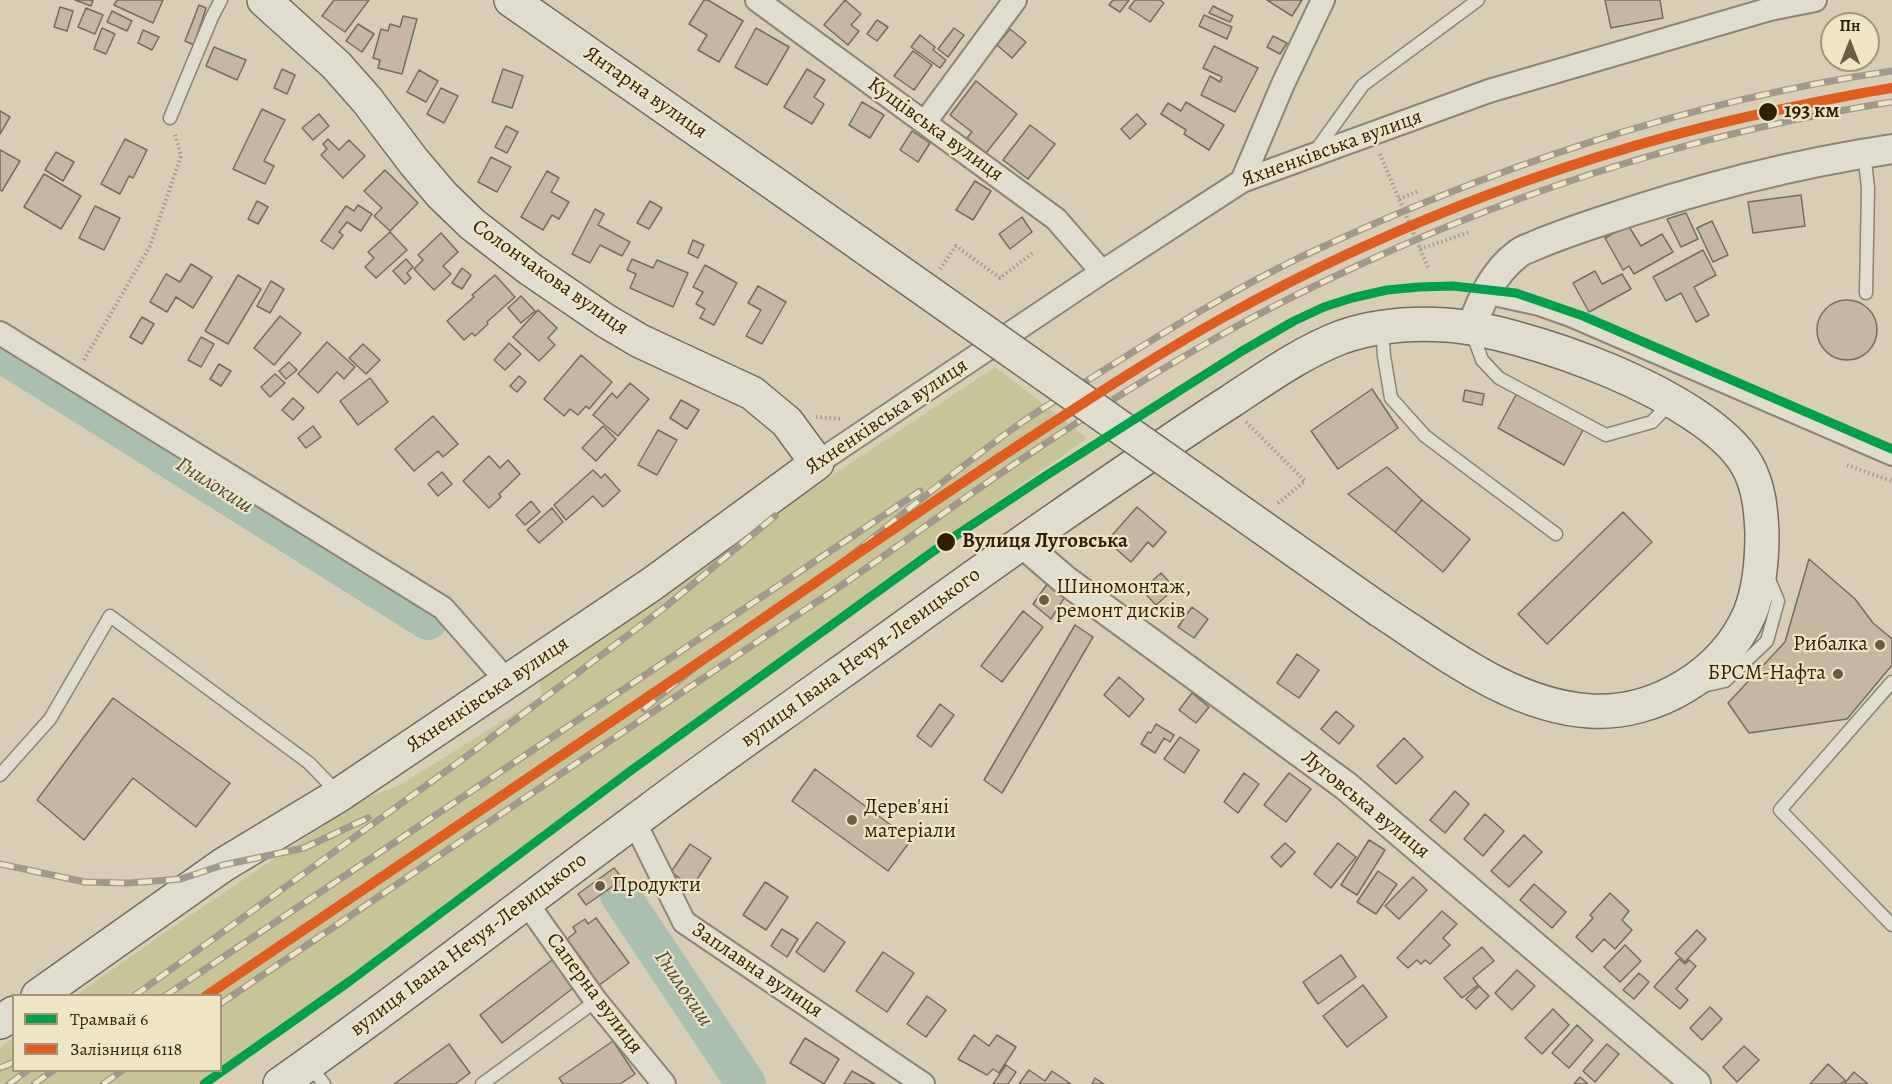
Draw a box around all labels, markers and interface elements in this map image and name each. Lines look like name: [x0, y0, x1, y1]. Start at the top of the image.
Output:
north arrow: [1820, 12, 1880, 72]
text: Пн: [1840, 15, 1860, 37]
street label: Янтарна вулиця: [578, 41, 712, 145]
street label: Кущівська вулиця: [862, 72, 1008, 188]
place label: 193 км: [1784, 99, 1839, 125]
marker: 193 км: [1757, 101, 1779, 123]
street label: Яхненківська вулиця: [1238, 105, 1426, 193]
street label: Солончакова вулиця: [467, 215, 633, 341]
street label: Яхненківська вулиця: [801, 353, 973, 481]
water label: Гнилокиш: [170, 452, 258, 520]
place label: Вулиця Луговська: [962, 529, 1128, 555]
marker: Вулиця Луговська: [935, 531, 957, 553]
street label: вулиця Івана Нечуя-Левицького: [736, 562, 986, 754]
place label: Шиномонтаж, ремонт дисків: [1056, 575, 1191, 625]
marker: Шиномонтаж, ремонт дисків: [1037, 593, 1051, 607]
street label: Яхненківська вулиця: [402, 631, 574, 759]
place label: Рибалка: [1793, 632, 1868, 658]
marker: Рибалка: [1873, 638, 1887, 652]
place label: БРСМ-Нафта: [1707, 661, 1826, 687]
marker: БРСМ-Нафта: [1831, 667, 1845, 681]
street label: Луговська вулиця: [1295, 745, 1435, 865]
place label: Дерев'янi матерiали: [864, 795, 956, 845]
marker: Дерев'янi матерiали: [845, 813, 859, 827]
street label: вулиця Івана Нечуя-Левицького: [345, 848, 593, 1042]
place label: Продукти: [612, 873, 701, 899]
marker: Продукти: [593, 879, 607, 893]
street label: Заплавна вулиця: [687, 918, 827, 1024]
street label: Саперна вулиця: [540, 928, 648, 1060]
water label: Гнилокиш: [648, 946, 718, 1032]
legend: [12, 994, 222, 1072]
text: Трамвай 6: [70, 1007, 148, 1031]
text: Залізниця 6118: [70, 1037, 182, 1061]

